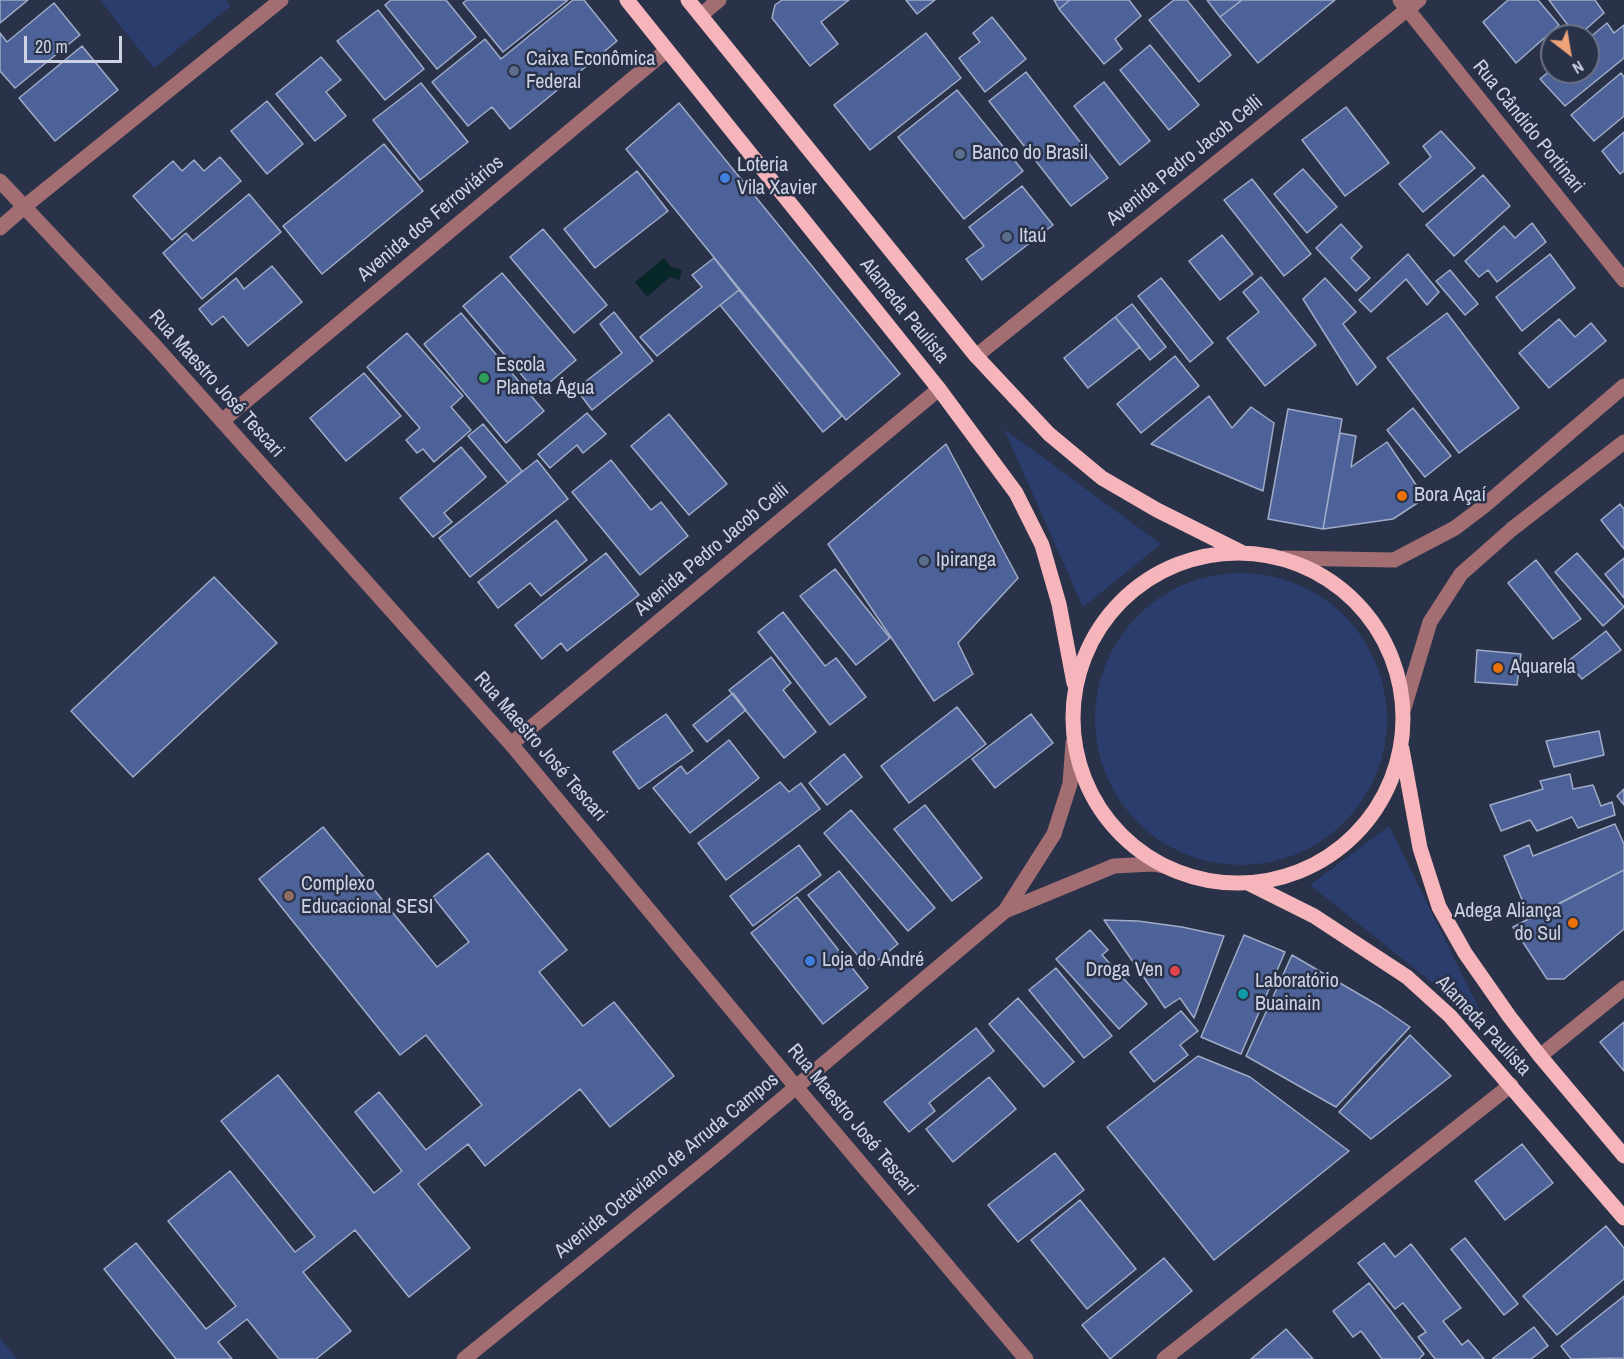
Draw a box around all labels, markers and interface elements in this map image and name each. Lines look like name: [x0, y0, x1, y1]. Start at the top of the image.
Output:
scale bar: [27, 24, 124, 62]
north arrow: [1540, 24, 1600, 84]
text: 20 m: [35, 34, 68, 59]
place label: Caixa Econômica Federal: [526, 48, 655, 95]
street label: Rua Cândido Portinari: [1467, 56, 1589, 198]
text: N: [1569, 56, 1588, 80]
marker: Caixa Econômica Federal: [507, 64, 521, 78]
street label: Avenida Pedro Jacob Celli: [1102, 91, 1268, 231]
place label: Banco do Brasil: [972, 142, 1088, 166]
marker: Banco do Brasil: [953, 147, 967, 161]
street label: Avenida dos Ferroviários: [353, 151, 509, 287]
place label: Loteria Vila Xavier: [737, 154, 817, 201]
marker: Loteria Vila Xavier: [718, 171, 732, 185]
place label: Itaú: [1019, 225, 1046, 249]
marker: Itaú: [1000, 230, 1014, 244]
street label: Alameda Paulista: [854, 254, 954, 368]
street label: Rua Maestro José Tescari: [143, 305, 289, 463]
place label: Escola Planeta Água: [496, 354, 594, 401]
marker: Escola Planeta Água: [477, 371, 491, 385]
street label: Avenida Pedro Jacob Celli: [630, 478, 794, 622]
place label: Bora Açaí: [1414, 484, 1486, 508]
marker: Bora Açaí: [1395, 489, 1409, 503]
place label: Ipiranga: [936, 549, 996, 573]
marker: Ipiranga: [917, 554, 931, 568]
place label: Aquarela: [1510, 656, 1576, 680]
marker: Aquarela: [1491, 661, 1505, 675]
street label: Rua Maestro José Tescari: [468, 667, 612, 827]
place label: Complexo Educacional SESI: [301, 873, 433, 920]
marker: Complexo Educacional SESI: [282, 889, 296, 903]
place label: Adega Aliança do Sul: [1454, 900, 1561, 947]
marker: Adega Aliança do Sul: [1566, 916, 1580, 930]
place label: Loja do André: [822, 949, 924, 973]
marker: Loja do André: [803, 954, 817, 968]
place label: Droga Ven: [1086, 959, 1163, 983]
marker: Droga Ven: [1168, 964, 1182, 978]
place label: Laboratório Buainain: [1255, 970, 1339, 1017]
street label: Alameda Paulista: [1430, 971, 1536, 1081]
marker: Laboratório Buainain: [1236, 987, 1250, 1001]
street label: Rua Maestro José Tescari: [782, 1039, 922, 1201]
street label: Avenida Octaviano de Arruda Campos: [550, 1068, 784, 1264]

